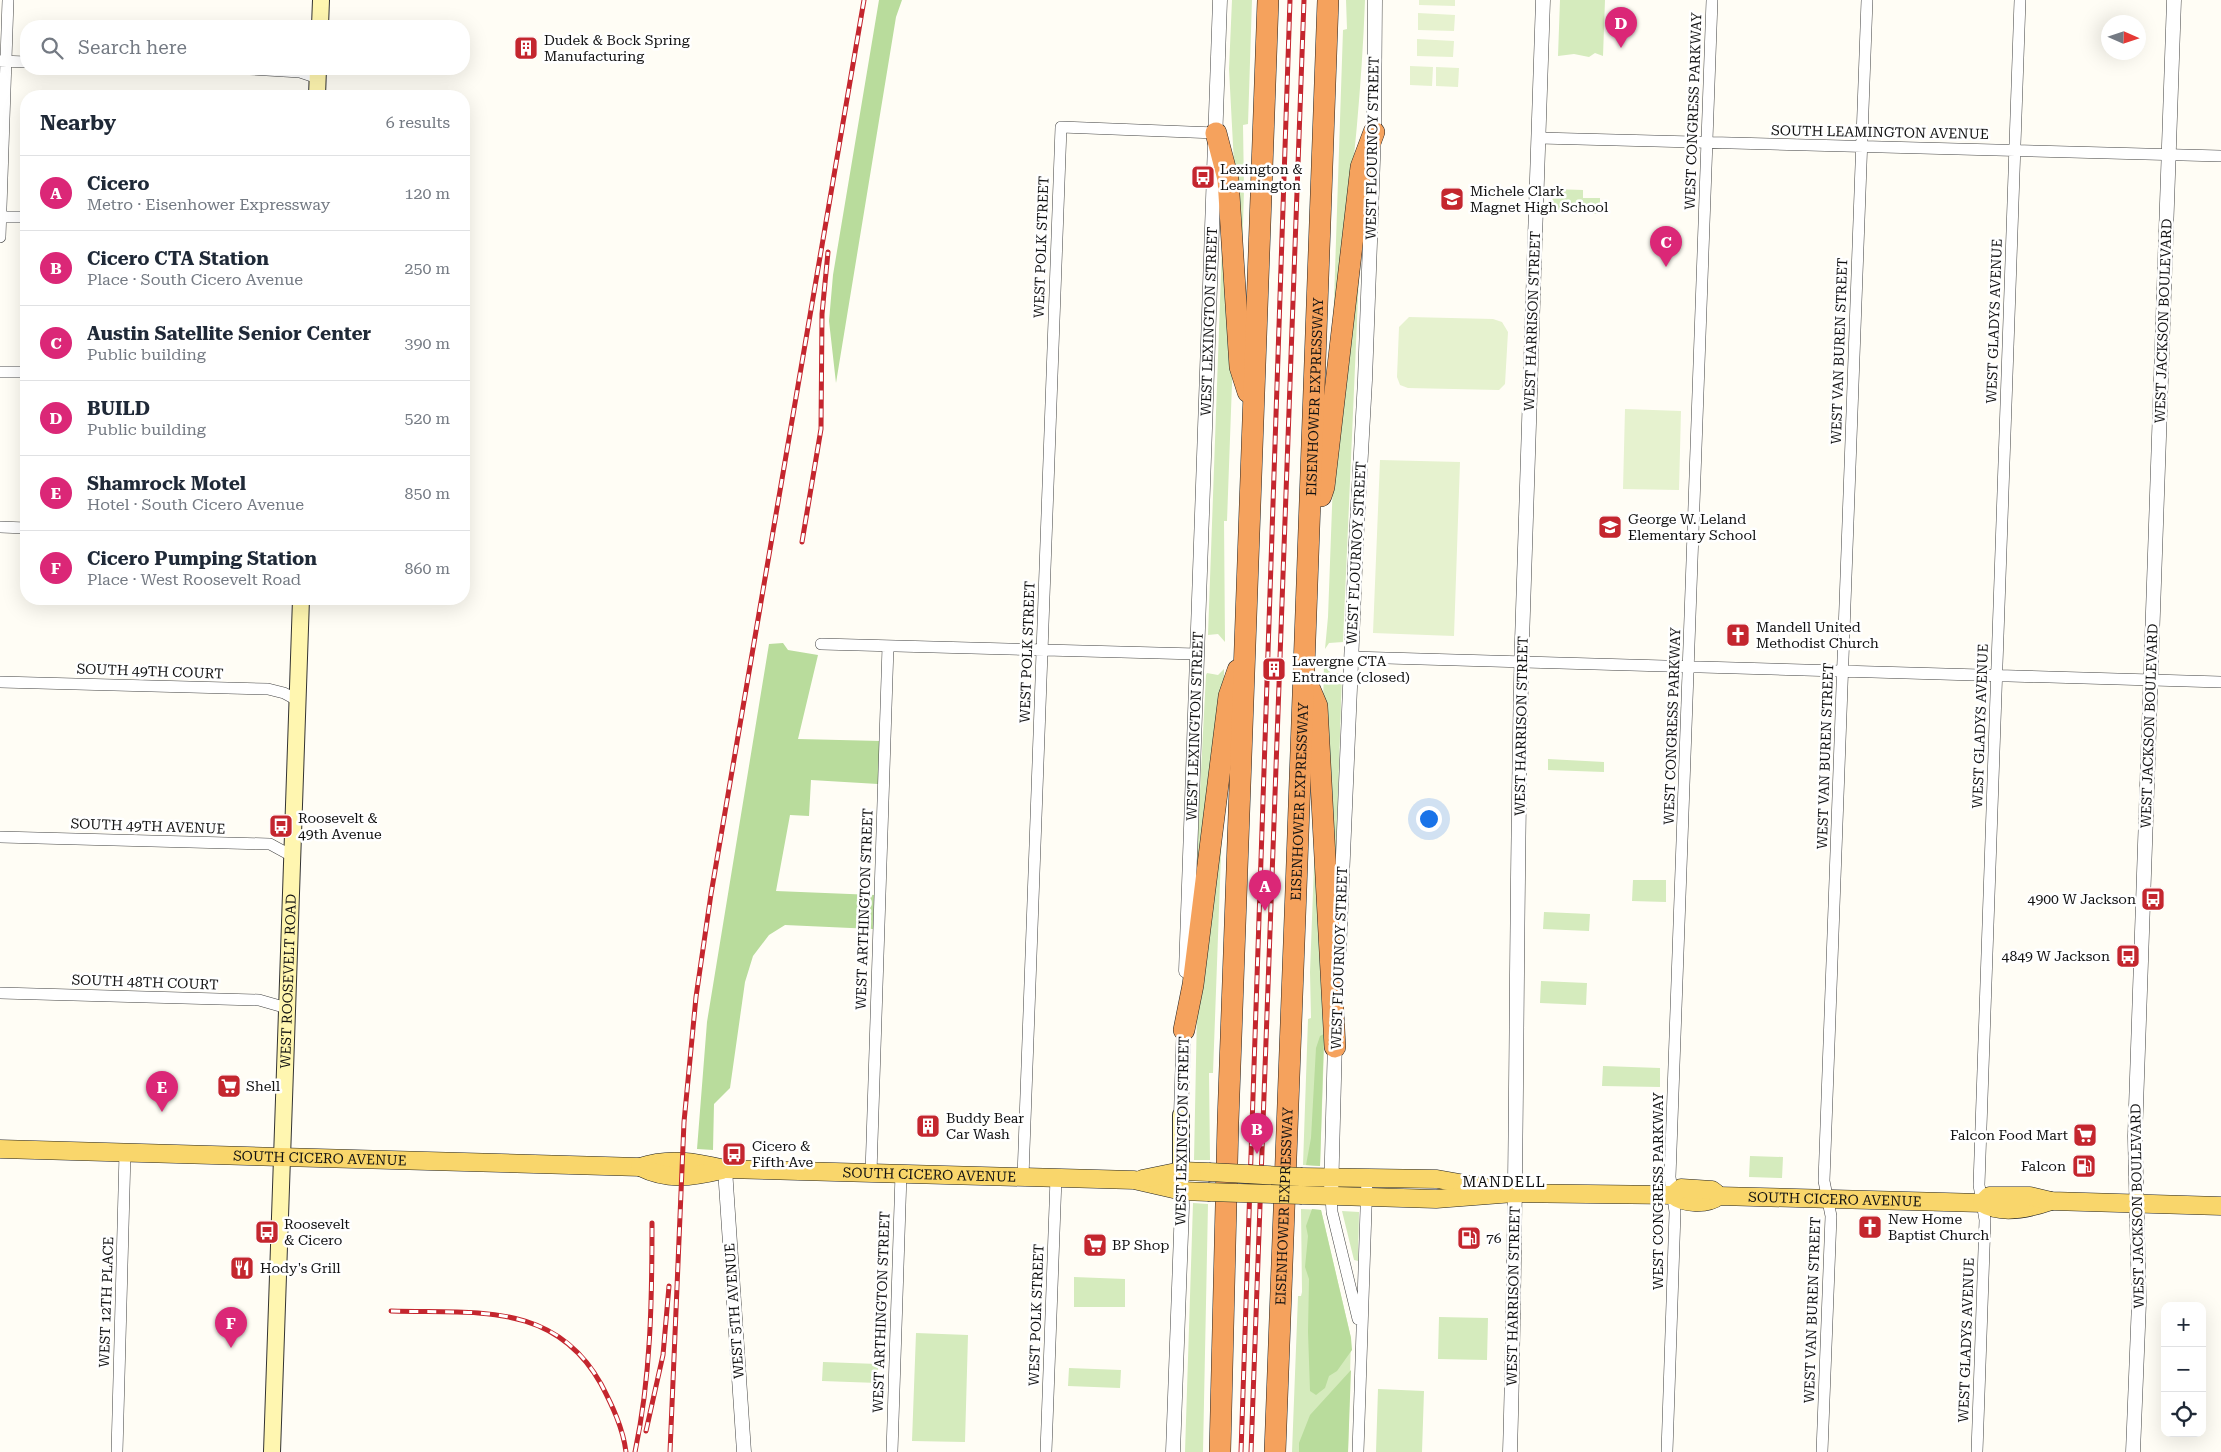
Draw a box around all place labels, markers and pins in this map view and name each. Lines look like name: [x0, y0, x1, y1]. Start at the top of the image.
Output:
pin: D: [1605, 7, 1637, 48]
place label: Dudek & Bock Spring Manufacturing: [544, 32, 690, 64]
building icon: Dudek & Bock Spring Manufacturing: [513, 35, 539, 61]
place label: Lexington & Leamington: [1220, 161, 1303, 193]
bus stop icon: Lexington & Leamington: [1190, 164, 1216, 190]
place label: Michele Clark Magnet High School: [1470, 183, 1609, 215]
school or university icon: Michele Clark Magnet High School: [1439, 186, 1465, 212]
pin: C: [1650, 226, 1682, 267]
place label: George W. Leland Elementary School: [1628, 511, 1757, 543]
school or university icon: George W. Leland Elementary School: [1597, 514, 1623, 540]
place label: Mandell United Methodist Church: [1756, 619, 1879, 651]
church icon: Mandell United Methodist Church: [1725, 622, 1751, 648]
place label: Lavergne CTA Entrance (closed): [1292, 653, 1410, 685]
building icon: Lavergne CTA Entrance (closed): [1261, 656, 1287, 682]
place label: Roosevelt & 49th Avenue: [298, 810, 382, 842]
bus stop icon: Roosevelt & 49th Avenue: [268, 813, 294, 839]
pin: A: [1249, 870, 1281, 911]
bus stop icon: 4900 W Jackson: [2140, 886, 2166, 912]
place label: 4900 W Jackson: [2028, 891, 2136, 907]
bus stop icon: 4849 W Jackson: [2115, 943, 2141, 969]
place label: 4849 W Jackson: [2002, 948, 2110, 964]
pin: E: [146, 1071, 178, 1112]
supermarket icon: Shell: [216, 1073, 242, 1099]
place label: Shell: [246, 1078, 281, 1094]
place label: Buddy Bear Car Wash: [946, 1110, 1024, 1142]
building icon: Buddy Bear Car Wash: [915, 1113, 941, 1139]
pin: B: [1241, 1113, 1273, 1154]
supermarket icon: Falcon Food Mart: [2072, 1122, 2098, 1148]
place label: Falcon Food Mart: [1950, 1127, 2068, 1143]
place label: Cicero & Fifth Ave: [752, 1138, 814, 1170]
bus stop icon: Cicero & Fifth Ave: [721, 1141, 747, 1167]
fuel station icon: Falcon: [2071, 1153, 2097, 1179]
place label: Falcon: [2021, 1158, 2066, 1174]
place label: New Home Baptist Church: [1888, 1211, 1989, 1243]
church icon: New Home Baptist Church: [1857, 1214, 1883, 1240]
place label: Roosevelt & Cicero: [284, 1216, 350, 1248]
bus stop icon: Roosevelt & Cicero: [254, 1219, 280, 1245]
fuel station icon: 76: [1456, 1225, 1482, 1251]
place label: 76: [1486, 1230, 1502, 1246]
supermarket icon: BP Shop: [1082, 1232, 1108, 1258]
place label: BP Shop: [1112, 1237, 1169, 1253]
restaurant icon: Hody's Grill: [229, 1255, 255, 1281]
place label: Hody's Grill: [260, 1260, 341, 1276]
pin: F: [215, 1307, 247, 1348]

